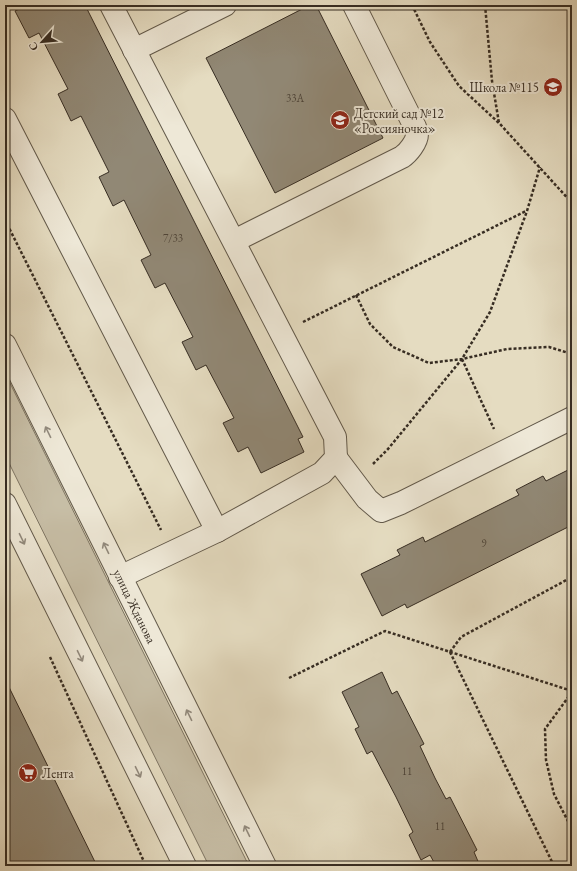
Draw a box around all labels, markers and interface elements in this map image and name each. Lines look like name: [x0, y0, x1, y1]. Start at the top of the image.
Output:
north arrow: [22, 22, 62, 62]
text: С: [25, 40, 41, 53]
school or university icon: Школа №115: [542, 76, 564, 98]
place label: Школа №115: [469, 79, 539, 96]
house number: 33А: [286, 91, 304, 105]
place label: Детский сад №12 «Россияночка»: [354, 105, 445, 137]
school or university icon: Детский сад №12 «Россияночка»: [329, 109, 351, 131]
house number: 7/33: [163, 231, 183, 245]
one-way arrow: [44, 426, 51, 438]
one-way arrow: [19, 533, 26, 545]
house number: 9: [481, 536, 487, 550]
one-way arrow: [102, 543, 109, 555]
street label: улица Жданова: [109, 566, 160, 647]
one-way arrow: [77, 649, 84, 661]
one-way arrow: [185, 709, 192, 721]
supermarket icon: Лента: [17, 762, 39, 784]
house number: 11: [402, 764, 412, 778]
place label: Лента: [42, 765, 74, 782]
one-way arrow: [135, 766, 142, 778]
house number: 11: [435, 819, 445, 833]
one-way arrow: [243, 825, 250, 837]

